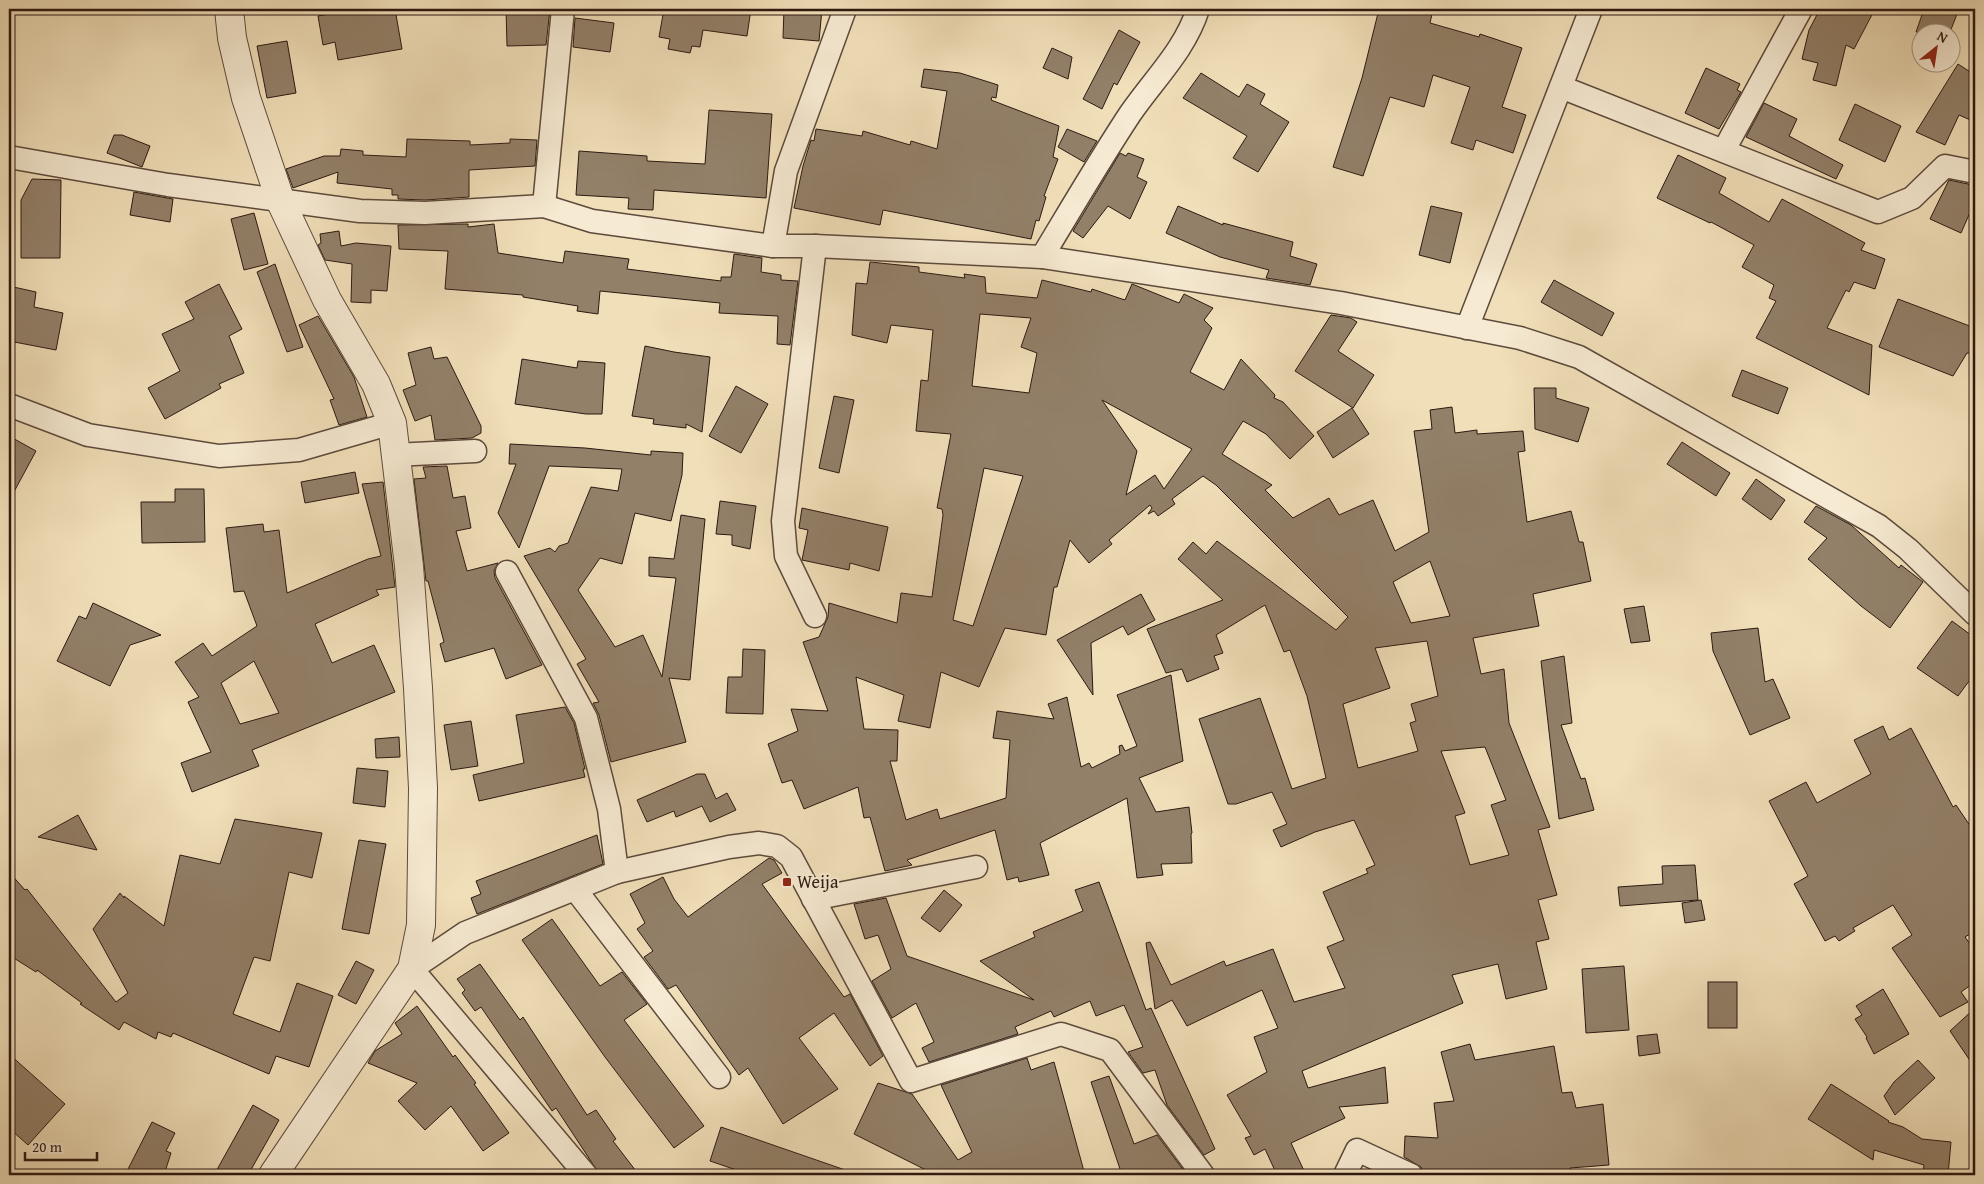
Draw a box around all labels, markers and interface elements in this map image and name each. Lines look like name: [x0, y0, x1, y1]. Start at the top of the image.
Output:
north arrow: [1912, 22, 1962, 72]
text: N: [1933, 26, 1952, 48]
place label: Weija: [797, 868, 839, 895]
marker: Weija: [781, 876, 793, 888]
scale bar: [25, 1129, 98, 1161]
text: 20 m: [32, 1136, 63, 1157]

